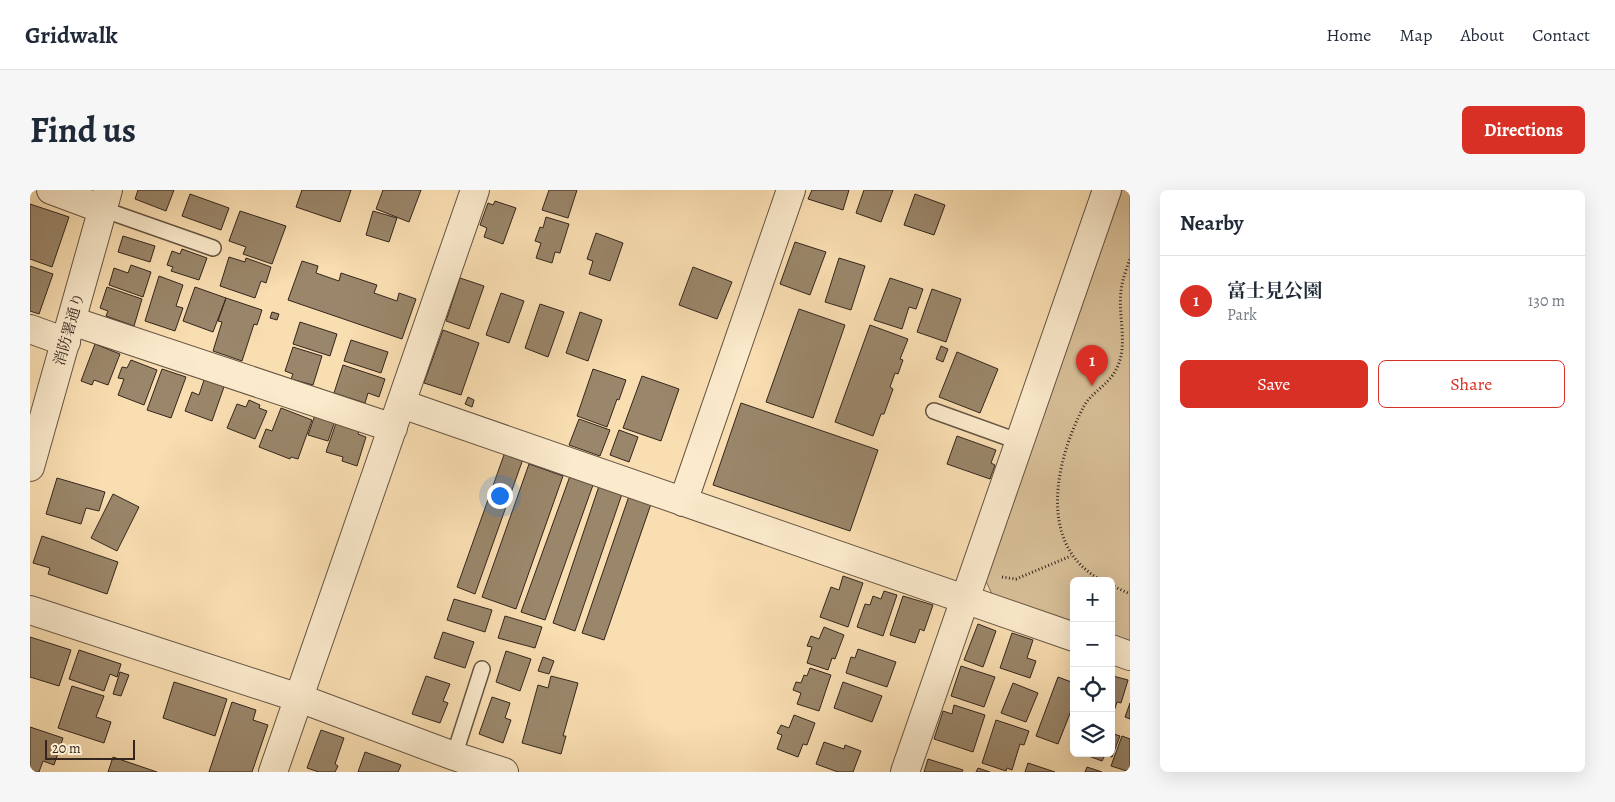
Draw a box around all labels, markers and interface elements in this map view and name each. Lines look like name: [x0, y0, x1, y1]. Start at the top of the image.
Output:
text: Gridwalk: [25, 19, 118, 51]
text: Home: [1326, 23, 1371, 47]
text: Map: [1399, 23, 1432, 47]
text: About: [1460, 23, 1504, 47]
text: Contact: [1532, 23, 1590, 47]
text: Find us: [30, 106, 136, 154]
button: Directions: [1462, 106, 1585, 154]
text: Nearby: [1180, 209, 1243, 237]
text: 富士見公園: [1227, 278, 1322, 304]
street label: 消防署通り: [49, 290, 89, 368]
text: 1: [1193, 290, 1199, 312]
text: 130 m: [1528, 290, 1565, 312]
text: Park: [1227, 304, 1257, 326]
pin: 1: [1076, 345, 1108, 386]
button: Save: [1180, 360, 1368, 408]
button: Share: [1378, 360, 1565, 408]
your location: [487, 483, 513, 509]
map controls: [1070, 577, 1115, 757]
button: +: [1070, 577, 1115, 622]
button: −: [1070, 622, 1115, 667]
button: locate: [1070, 667, 1115, 712]
button: layers: [1070, 712, 1115, 757]
scale bar: [45, 737, 135, 760]
text: 20 m: [52, 739, 81, 758]

